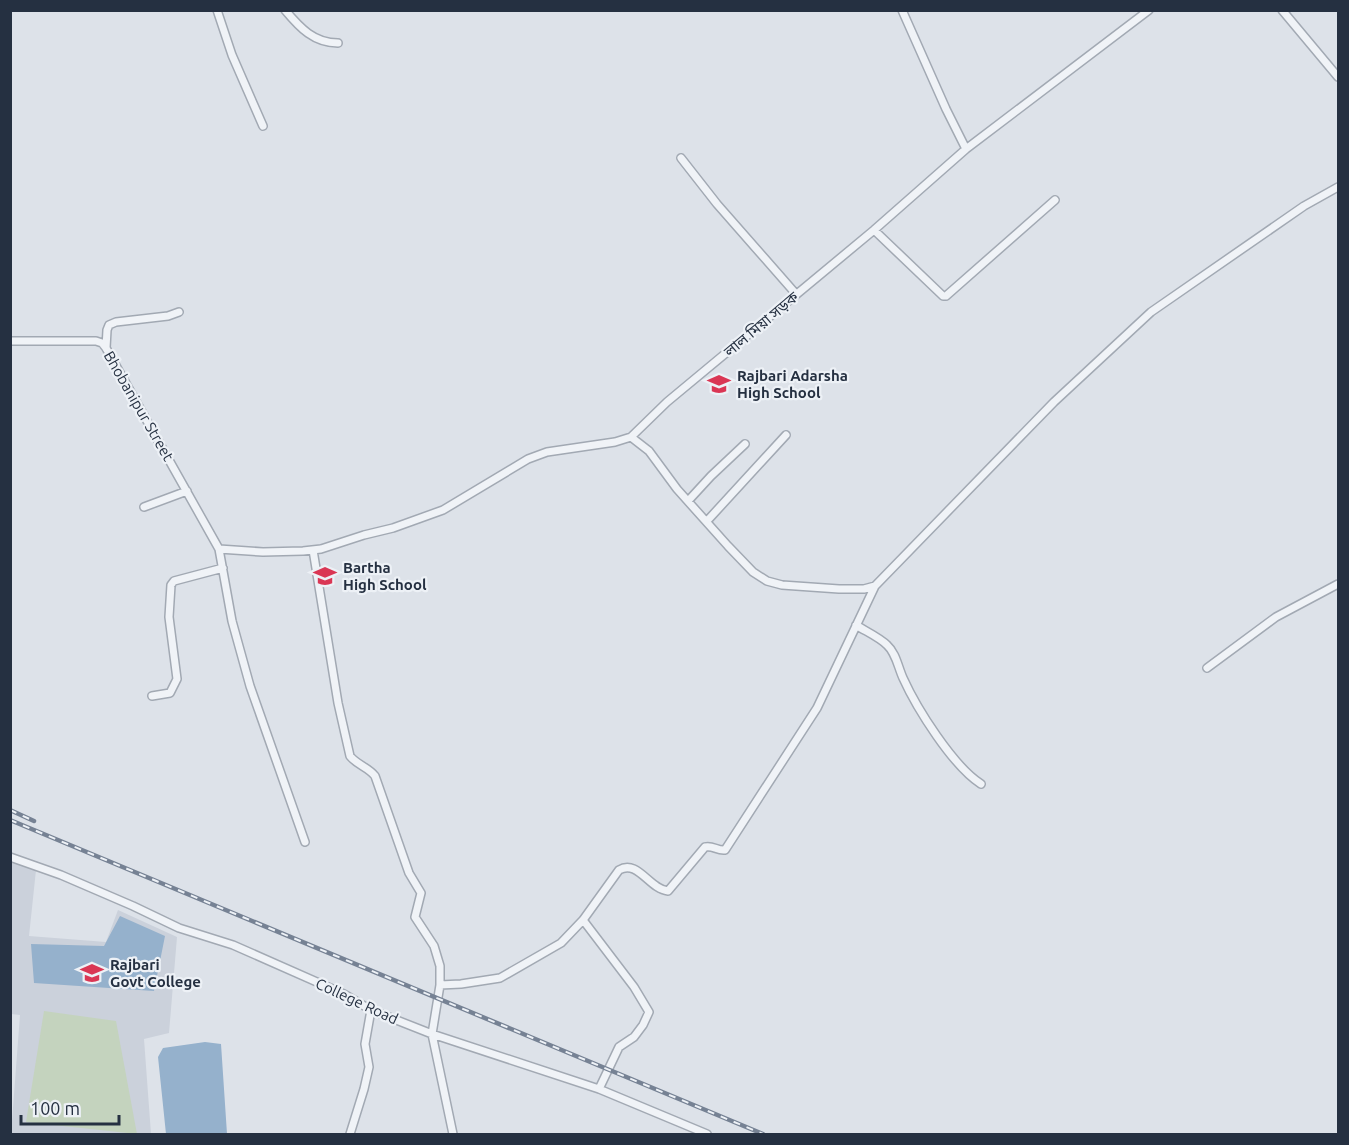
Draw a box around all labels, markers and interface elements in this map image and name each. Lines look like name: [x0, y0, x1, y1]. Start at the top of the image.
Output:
street label: লাল মিয়া সড়ক: [720, 288, 802, 361]
street label: Bhobanipur Street: [101, 348, 177, 464]
place label: Rajbari Adarsha High School: [737, 367, 848, 401]
school or university icon: Rajbari Adarsha High School: [706, 371, 732, 397]
place label: Bartha High School: [343, 559, 427, 593]
school or university icon: Bartha High School: [312, 563, 338, 589]
place label: Rajbari Govt College: [110, 956, 201, 990]
school or university icon: Rajbari Govt College: [79, 960, 105, 986]
street label: College Road: [313, 974, 401, 1028]
scale bar: [21, 1088, 118, 1126]
text: 100 m: [30, 1098, 80, 1118]

